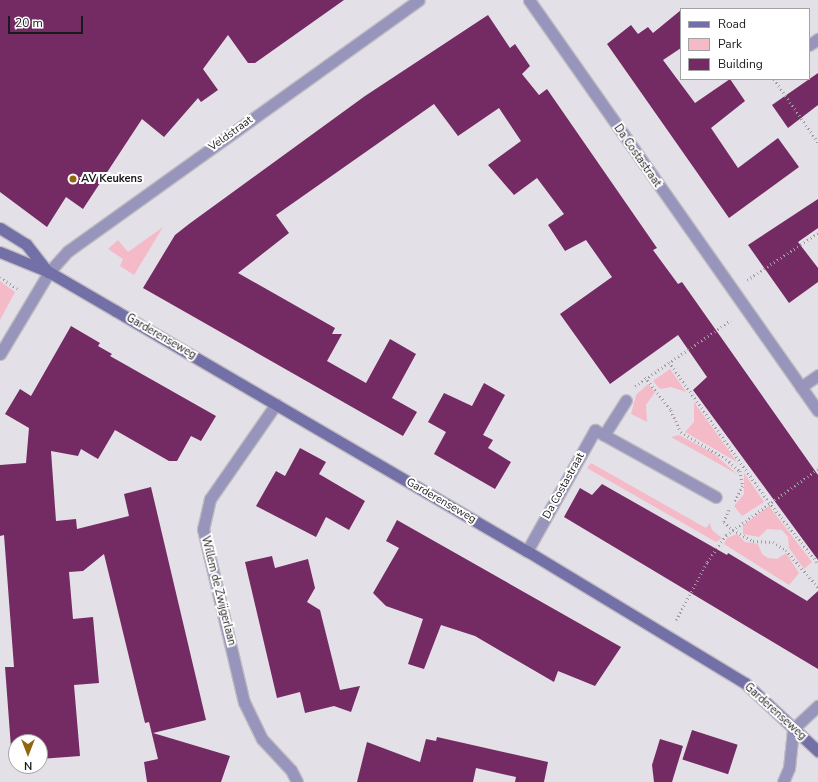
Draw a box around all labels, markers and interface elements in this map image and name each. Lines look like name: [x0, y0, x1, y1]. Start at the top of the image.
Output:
scale bar: [10, 8, 85, 34]
legend: [680, 8, 810, 80]
text: 20 m: [15, 15, 43, 31]
text: Road: [718, 16, 746, 32]
text: Park: [718, 36, 742, 52]
text: Building: [718, 56, 763, 72]
street label: Veldstraat: [207, 114, 255, 154]
street label: Da Costastraat: [611, 122, 663, 190]
place label: AV Keukens: [81, 172, 142, 186]
marker: AV Keukens: [68, 174, 78, 184]
street label: Garderenseweg: [124, 312, 198, 362]
street label: Da Costastraat: [540, 451, 588, 521]
street label: Garderenseweg: [404, 476, 478, 526]
street label: Willem de Zwijgerlaan: [198, 535, 238, 647]
street label: Garderenseweg: [741, 681, 809, 743]
north arrow: [8, 734, 48, 774]
text: N: [24, 758, 32, 773]

